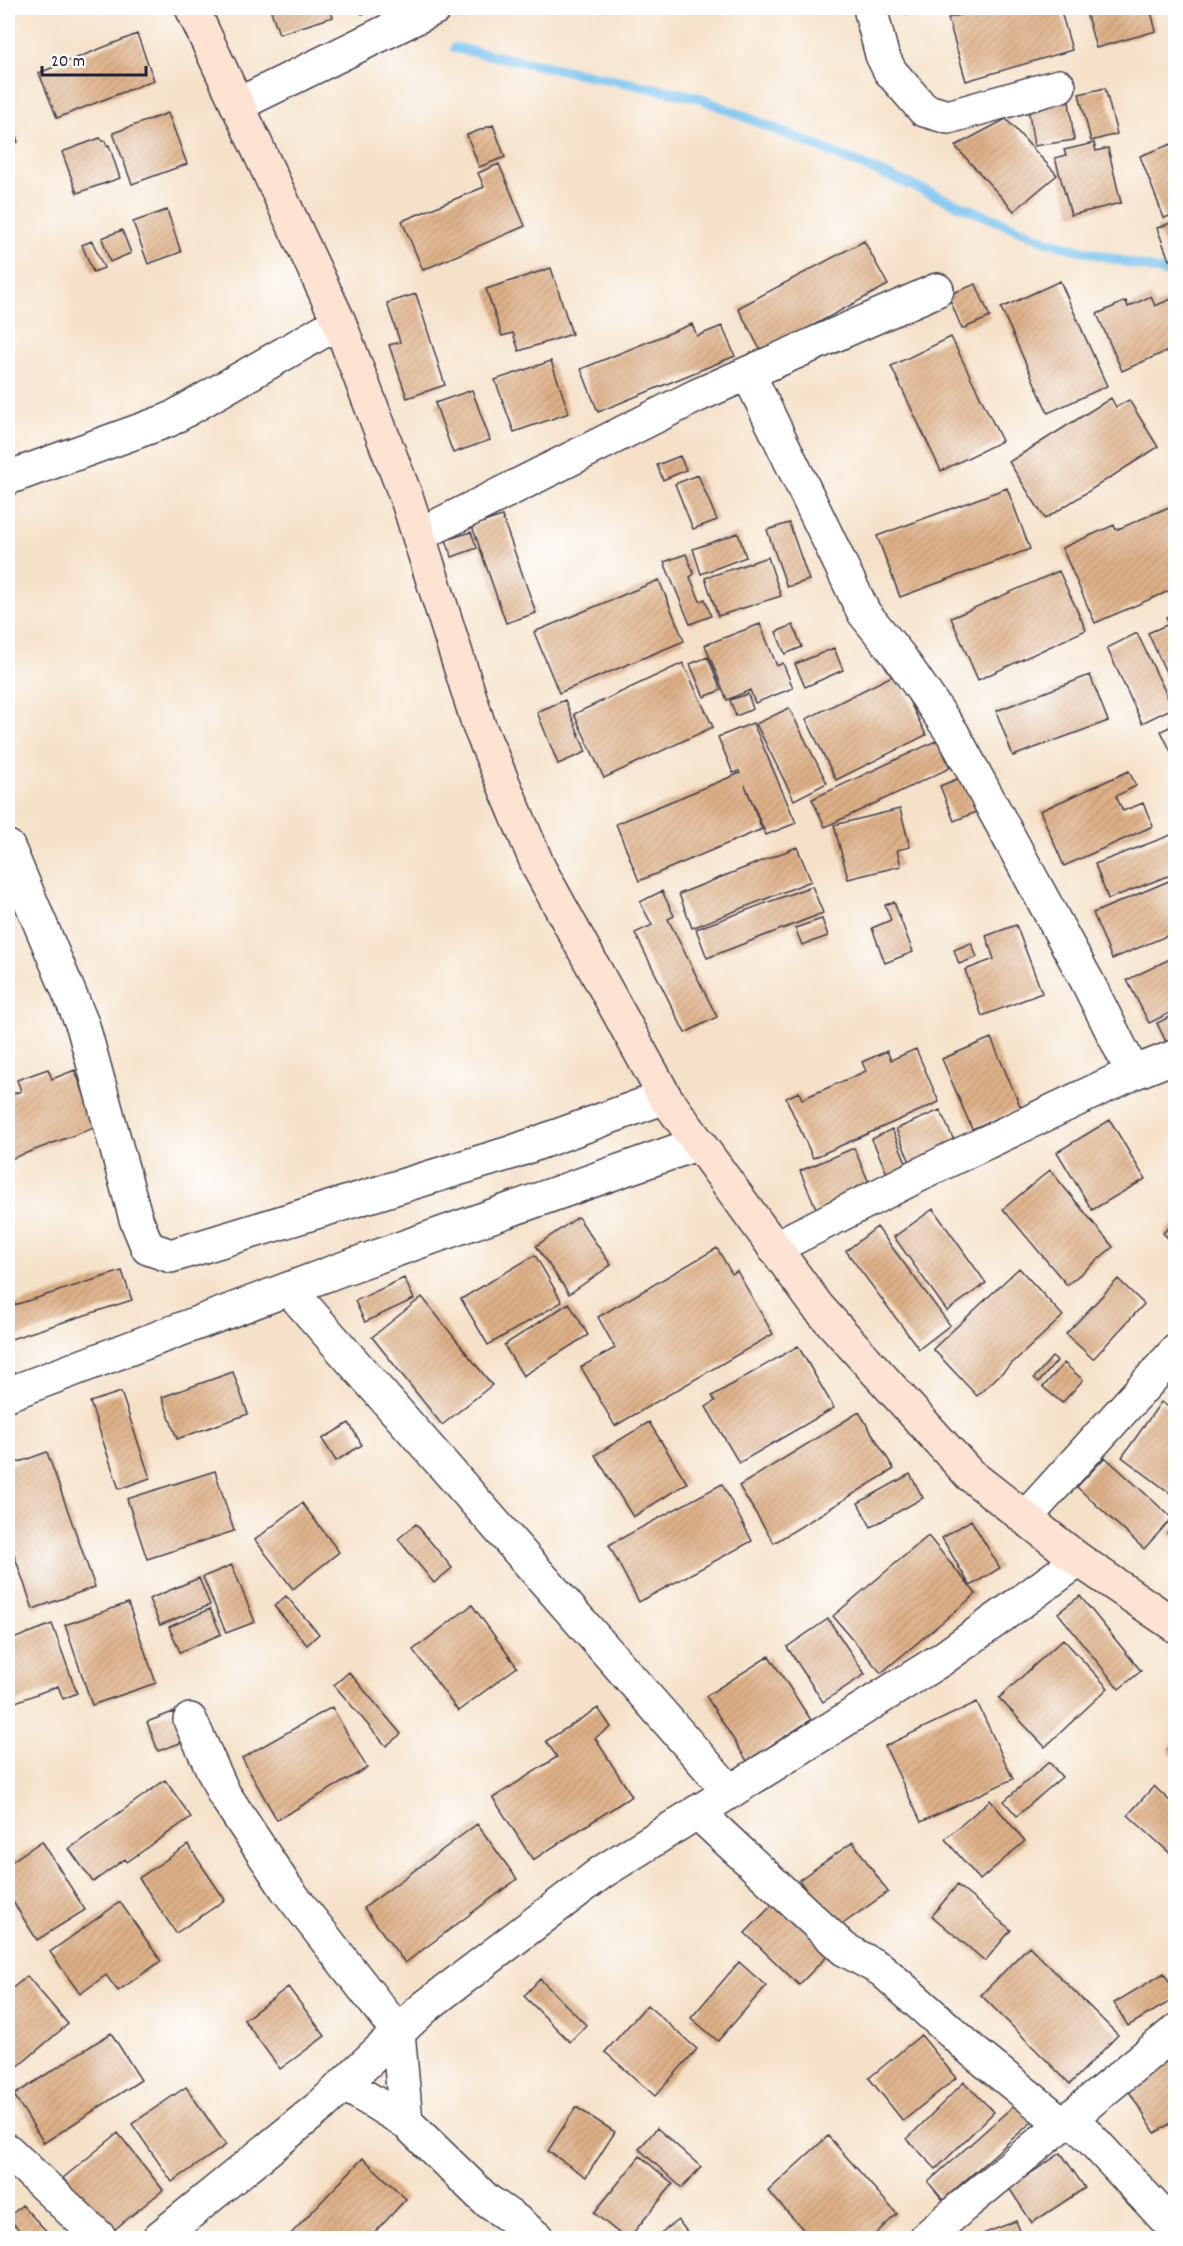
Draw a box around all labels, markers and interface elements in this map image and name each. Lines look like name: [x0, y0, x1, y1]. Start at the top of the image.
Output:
scale bar: [42, 39, 146, 77]
text: 20 m: [51, 50, 85, 75]

